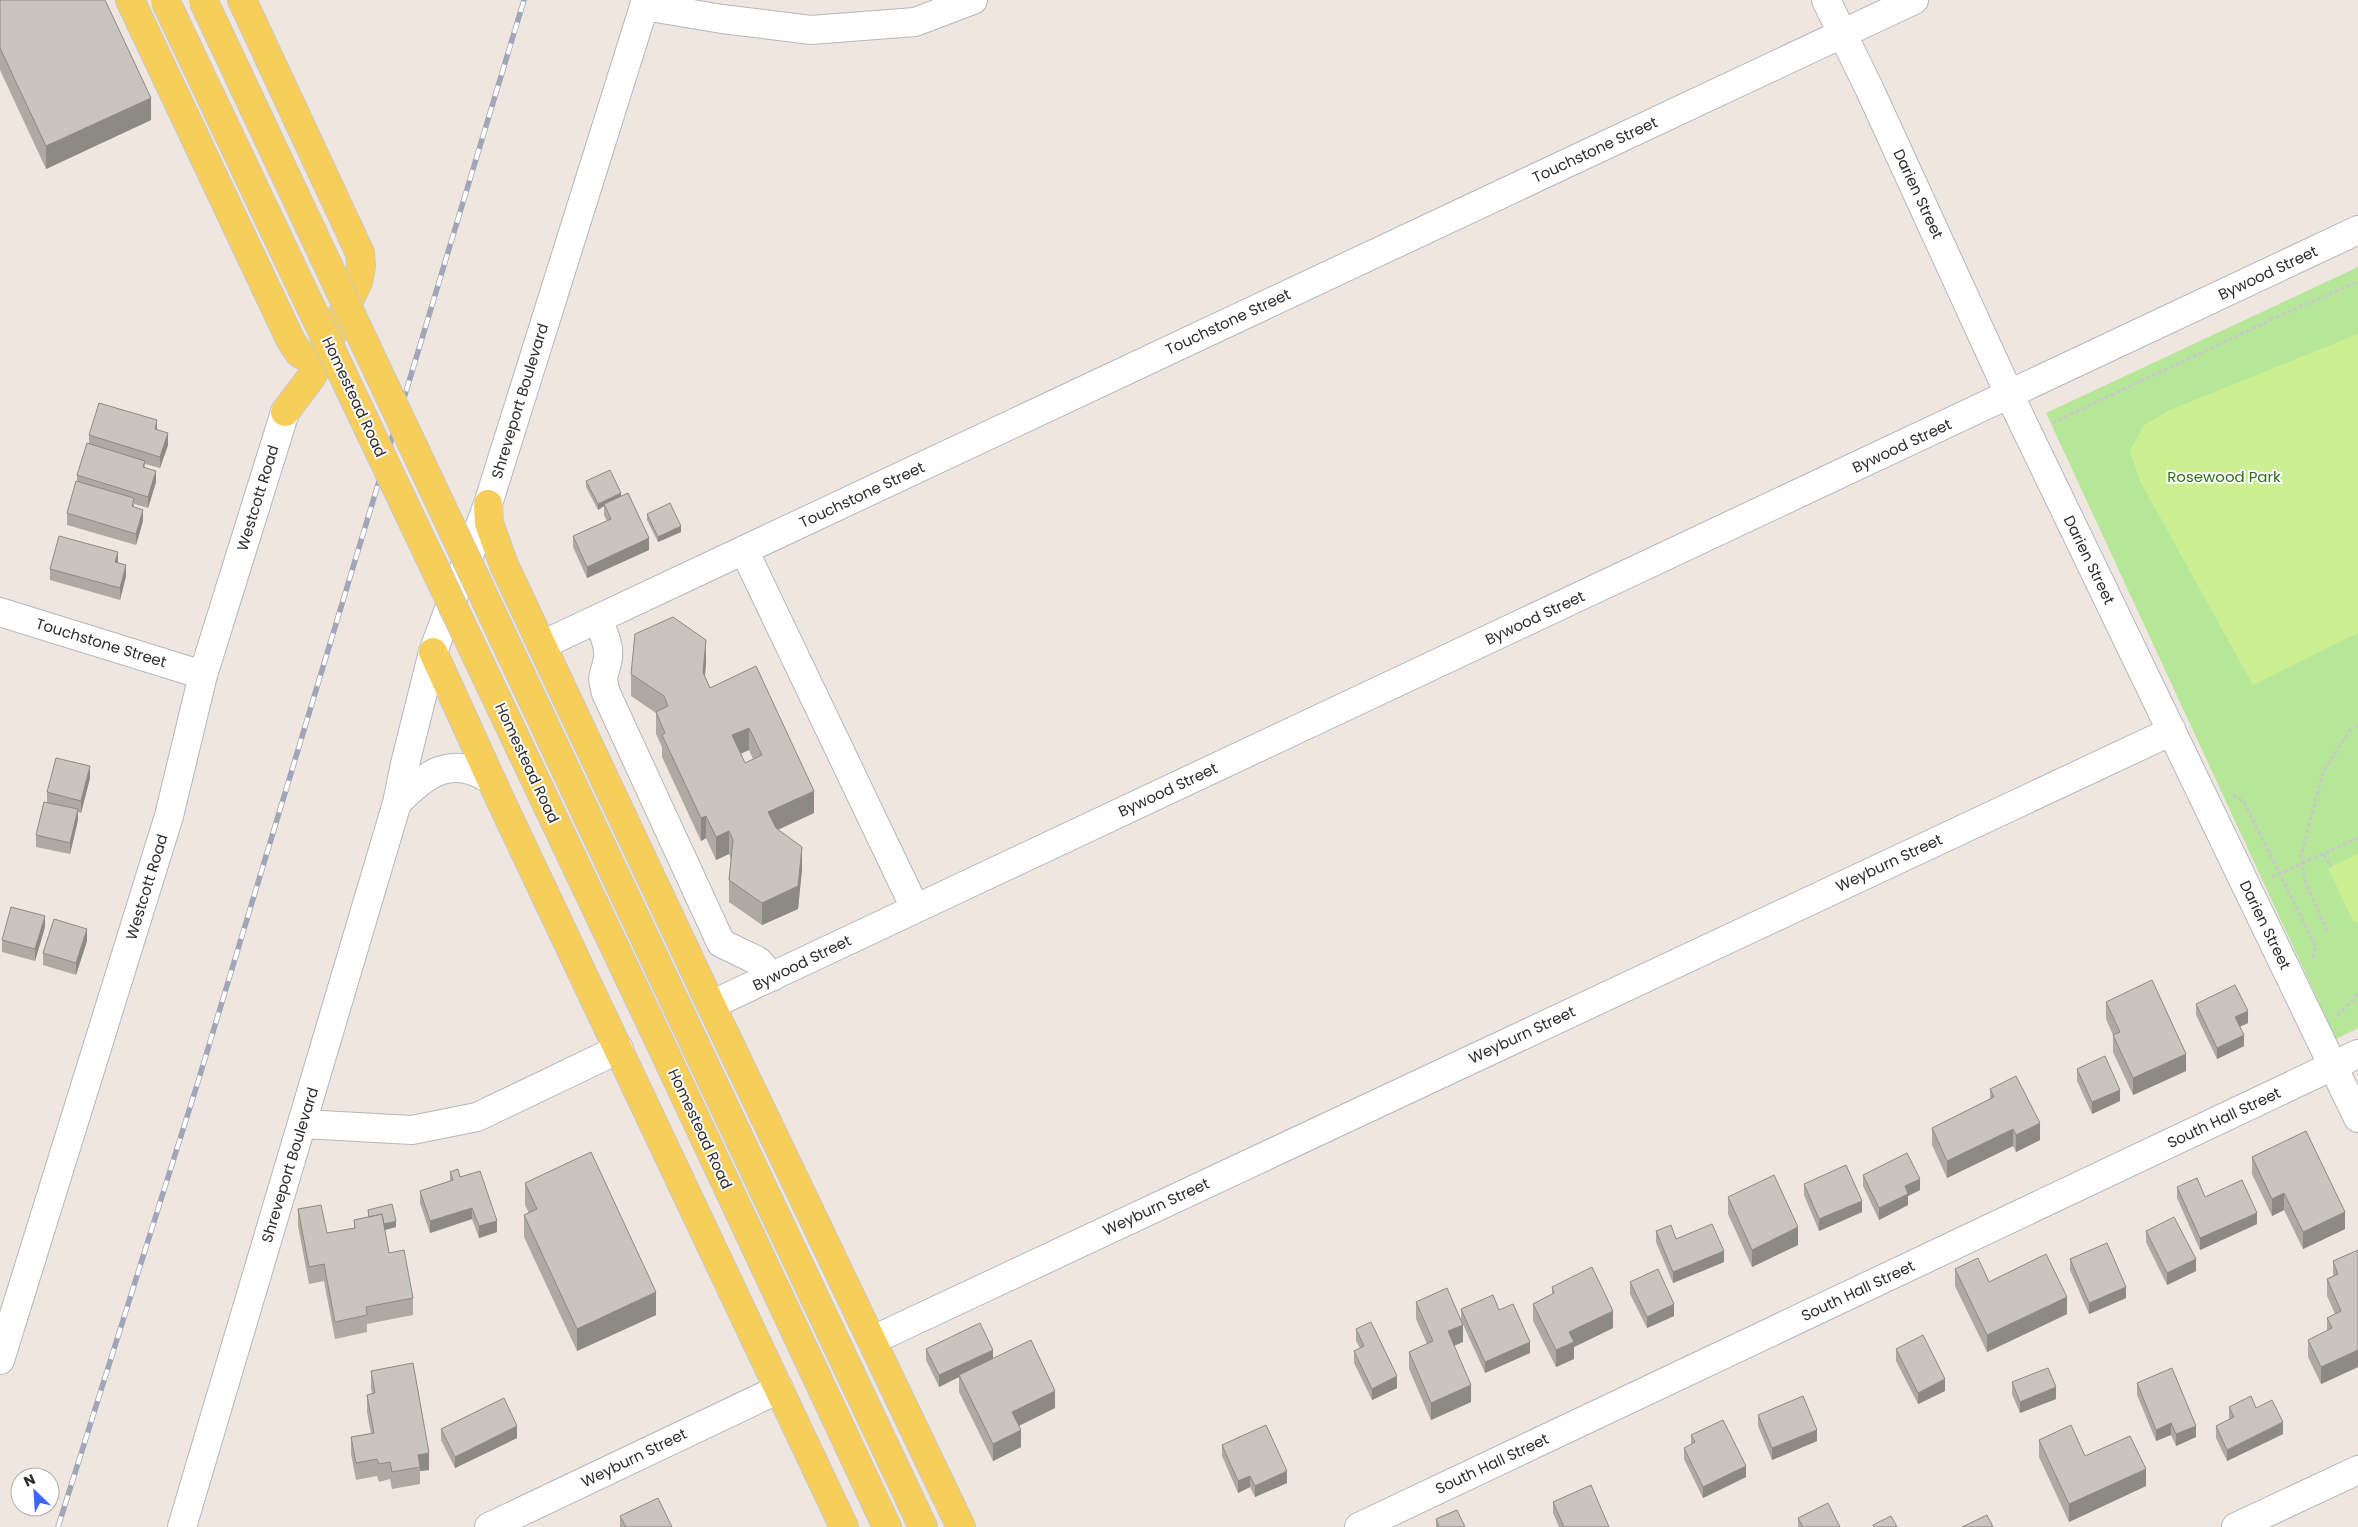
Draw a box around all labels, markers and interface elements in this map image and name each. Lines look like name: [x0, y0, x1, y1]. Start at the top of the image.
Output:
street label: Touchstone Street: [1529, 111, 1661, 188]
street label: Darien Street: [1888, 145, 1948, 242]
street label: Bywood Street: [2215, 240, 2321, 305]
street label: Touchstone Street: [1162, 283, 1294, 360]
street label: Shreveport Boulevard: [486, 321, 553, 481]
street label: Homestead Road: [317, 333, 392, 460]
street label: Bywood Street: [1849, 413, 1955, 478]
street label: Westcott Road: [231, 442, 284, 553]
street label: Touchstone Street: [796, 456, 928, 533]
park label: Rosewood Park: [2167, 466, 2281, 487]
street label: Darien Street: [2059, 512, 2120, 608]
street label: Bywood Street: [1482, 585, 1588, 650]
street label: Touchstone Street: [33, 613, 169, 672]
street label: Homestead Road: [490, 699, 565, 826]
street label: Bywood Street: [1115, 757, 1221, 822]
street label: Weyburn Street: [1832, 829, 1945, 896]
street label: Westcott Road: [120, 831, 173, 942]
street label: Darien Street: [2235, 877, 2296, 973]
street label: Bywood Street: [749, 930, 855, 995]
street label: Weyburn Street: [1465, 1001, 1578, 1068]
street label: Homestead Road: [663, 1065, 738, 1192]
street label: South Hall Street: [2164, 1082, 2284, 1153]
street label: Shreveport Boulevard: [256, 1085, 323, 1245]
street label: Weyburn Street: [1099, 1173, 1212, 1240]
street label: South Hall Street: [1798, 1255, 1918, 1326]
street label: Weyburn Street: [577, 1423, 690, 1492]
street label: South Hall Street: [1432, 1428, 1552, 1499]
north arrow: [10, 1467, 60, 1517]
text: N: [21, 1469, 39, 1492]

